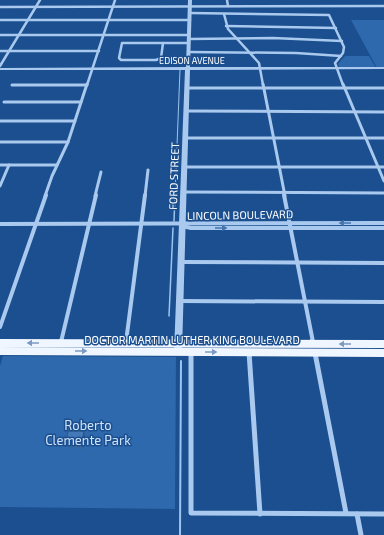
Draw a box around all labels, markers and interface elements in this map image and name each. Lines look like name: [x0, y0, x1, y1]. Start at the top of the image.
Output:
street label: EDISON AVENUE: [159, 55, 225, 66]
street label: FORD STREET: [166, 141, 181, 210]
street label: LINCOLN BOULEVARD: [187, 207, 293, 222]
one-way arrow: [338, 220, 351, 226]
one-way arrow: [215, 225, 228, 231]
street label: DOCTOR MARTIN LUTHER KING BOULEVARD: [84, 333, 300, 346]
one-way arrow: [26, 340, 39, 346]
one-way arrow: [338, 341, 351, 347]
one-way arrow: [75, 348, 87, 355]
one-way arrow: [205, 349, 218, 355]
park label: Roberto Clemente Park: [45, 417, 131, 448]

